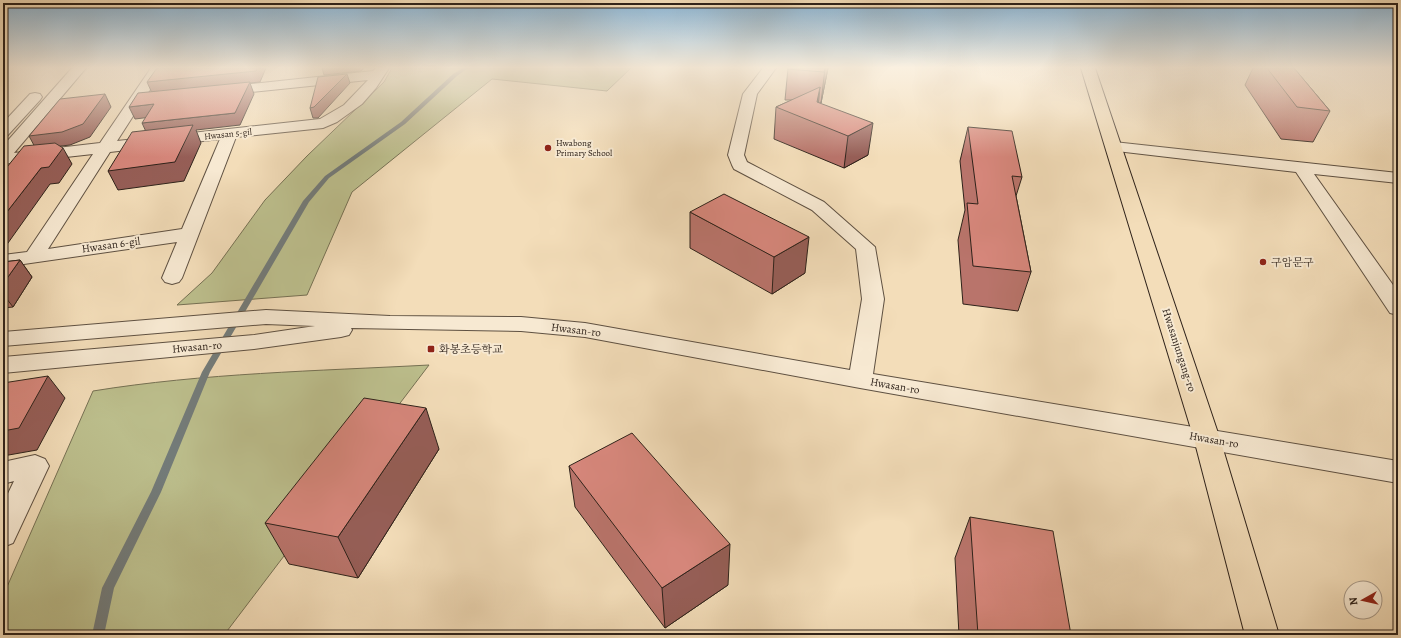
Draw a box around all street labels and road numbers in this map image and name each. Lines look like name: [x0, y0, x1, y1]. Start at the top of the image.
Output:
street label: Hwasan 5-gil: [204, 125, 253, 142]
street label: Hwasan 6-gil: [81, 233, 142, 257]
street label: Hwasanjungang-ro: [1158, 306, 1200, 394]
street label: Hwasan-ro: [550, 320, 602, 341]
street label: Hwasan-ro: [171, 337, 223, 357]
street label: Hwasan-ro: [869, 374, 921, 398]
street label: Hwasan-ro: [1188, 428, 1240, 452]

